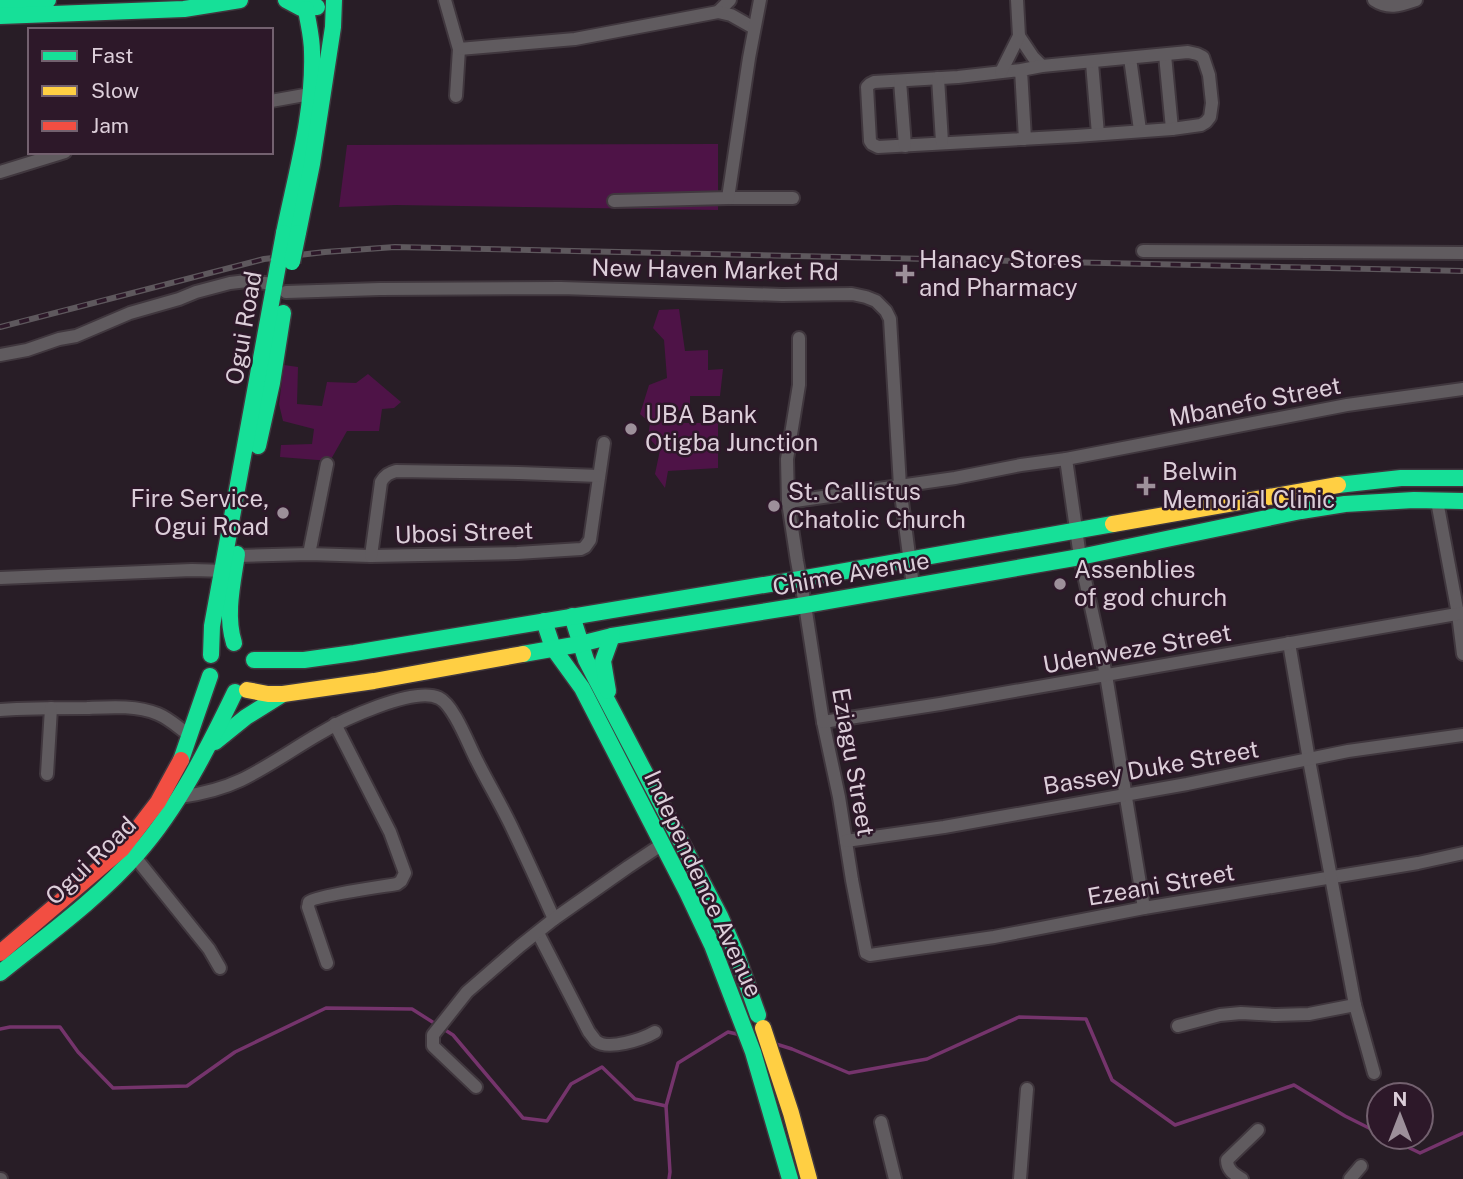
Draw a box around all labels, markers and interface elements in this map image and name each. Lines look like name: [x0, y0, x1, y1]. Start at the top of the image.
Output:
legend: [28, 28, 273, 154]
text: Fast: [91, 43, 133, 68]
text: Slow: [91, 78, 139, 103]
text: Jam: [91, 113, 129, 138]
place label: Hanacy Stores and Pharmacy: [919, 245, 1082, 301]
street label: New Haven Market Rd: [591, 253, 839, 285]
marker: Hanacy Stores and Pharmacy: [897, 266, 913, 282]
street label: Ogui Road: [219, 269, 267, 387]
street label: Mbanefo Street: [1167, 371, 1343, 431]
place label: UBA Bank Otigba Junction: [645, 400, 818, 456]
marker: UBA Bank Otigba Junction: [623, 421, 639, 437]
place label: Belwin Memorial Clinic: [1162, 457, 1335, 513]
marker: Belwin Memorial Clinic: [1136, 476, 1156, 496]
place label: St. Callistus Chatolic Church: [788, 477, 966, 533]
place label: Fire Service, Ogui Road: [130, 484, 269, 540]
marker: St. Callistus Chatolic Church: [766, 498, 782, 514]
marker: Fire Service, Ogui Road: [275, 505, 291, 521]
street label: Ubosi Street: [394, 516, 534, 548]
street label: Chime Avenue: [770, 545, 932, 601]
place label: Assenblies of god church: [1074, 555, 1227, 611]
marker: Assenblies of god church: [1052, 576, 1068, 592]
street label: Udenweze Street: [1040, 618, 1233, 678]
street label: Eziagu Street: [827, 685, 881, 838]
street label: Bassey Duke Street: [1041, 734, 1261, 800]
street label: Independence Avenue: [639, 766, 769, 1001]
street label: Ogui Road: [39, 810, 141, 910]
street label: Ezeani Street: [1085, 857, 1237, 911]
north arrow: [1365, 1081, 1435, 1151]
text: N: [1393, 1088, 1407, 1110]

